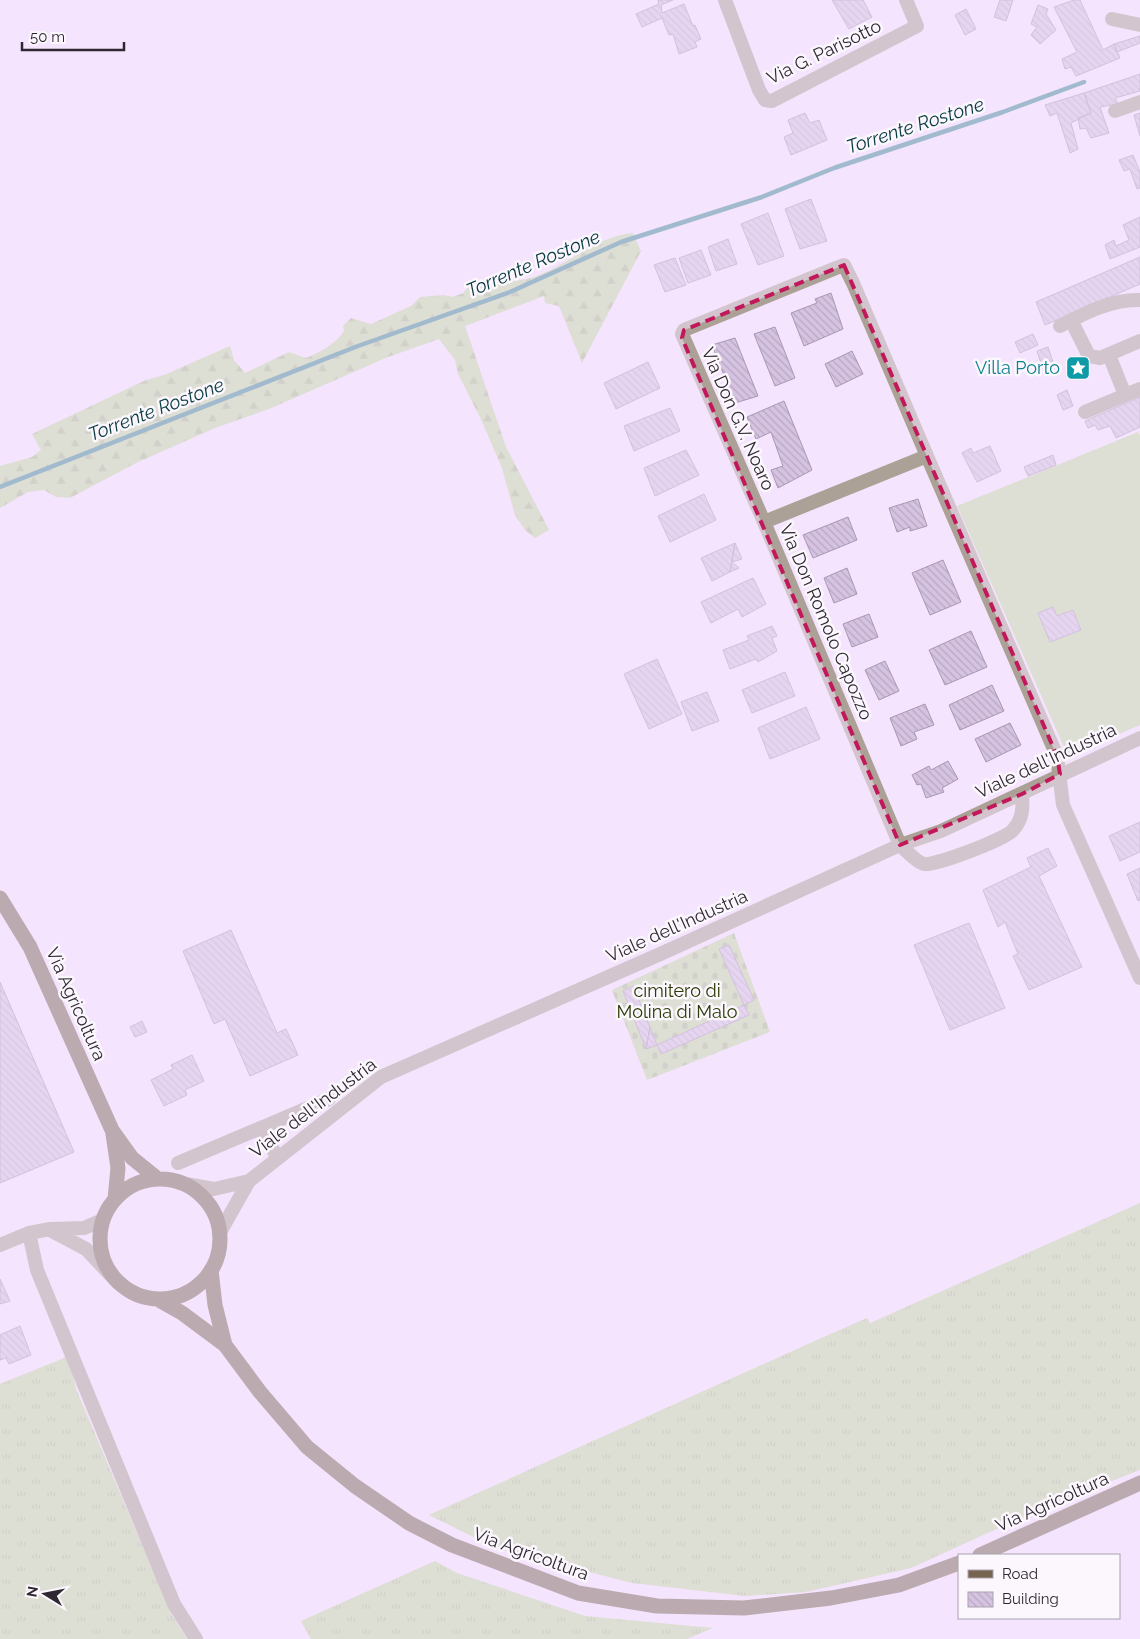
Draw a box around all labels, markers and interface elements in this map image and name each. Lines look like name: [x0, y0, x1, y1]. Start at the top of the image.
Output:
street label: Via G. Parisotto: [763, 15, 885, 88]
scale bar: [22, 20, 125, 52]
text: 50 m: [30, 28, 65, 46]
water label: Torrente Rostone: [843, 92, 987, 158]
water label: Torrente Rostone: [463, 225, 603, 301]
street label: Via Don G.V. Noaro: [698, 344, 780, 494]
place icon: Villa Porto: [1065, 355, 1091, 381]
place label: Villa Porto: [975, 357, 1060, 378]
water label: Torrente Rostone: [85, 373, 227, 445]
street label: Via Don Romolo Capozzo: [776, 521, 877, 723]
street label: Viale dell'Industria: [972, 719, 1119, 802]
street label: Viale dell'Industria: [603, 885, 751, 966]
street label: Via Agricoltura: [42, 944, 111, 1064]
park label: cimitero di Molina di Malo: [617, 980, 738, 1022]
street label: Viale dell'Industria: [245, 1053, 380, 1162]
street label: Via Agricoltura: [992, 1467, 1112, 1536]
street label: Via Agricoltura: [471, 1523, 592, 1584]
legend: [958, 1554, 1120, 1619]
text: Road: [1002, 1565, 1038, 1583]
north arrow: [20, 1569, 70, 1619]
text: N: [23, 1585, 41, 1598]
text: Building: [1002, 1590, 1059, 1608]

